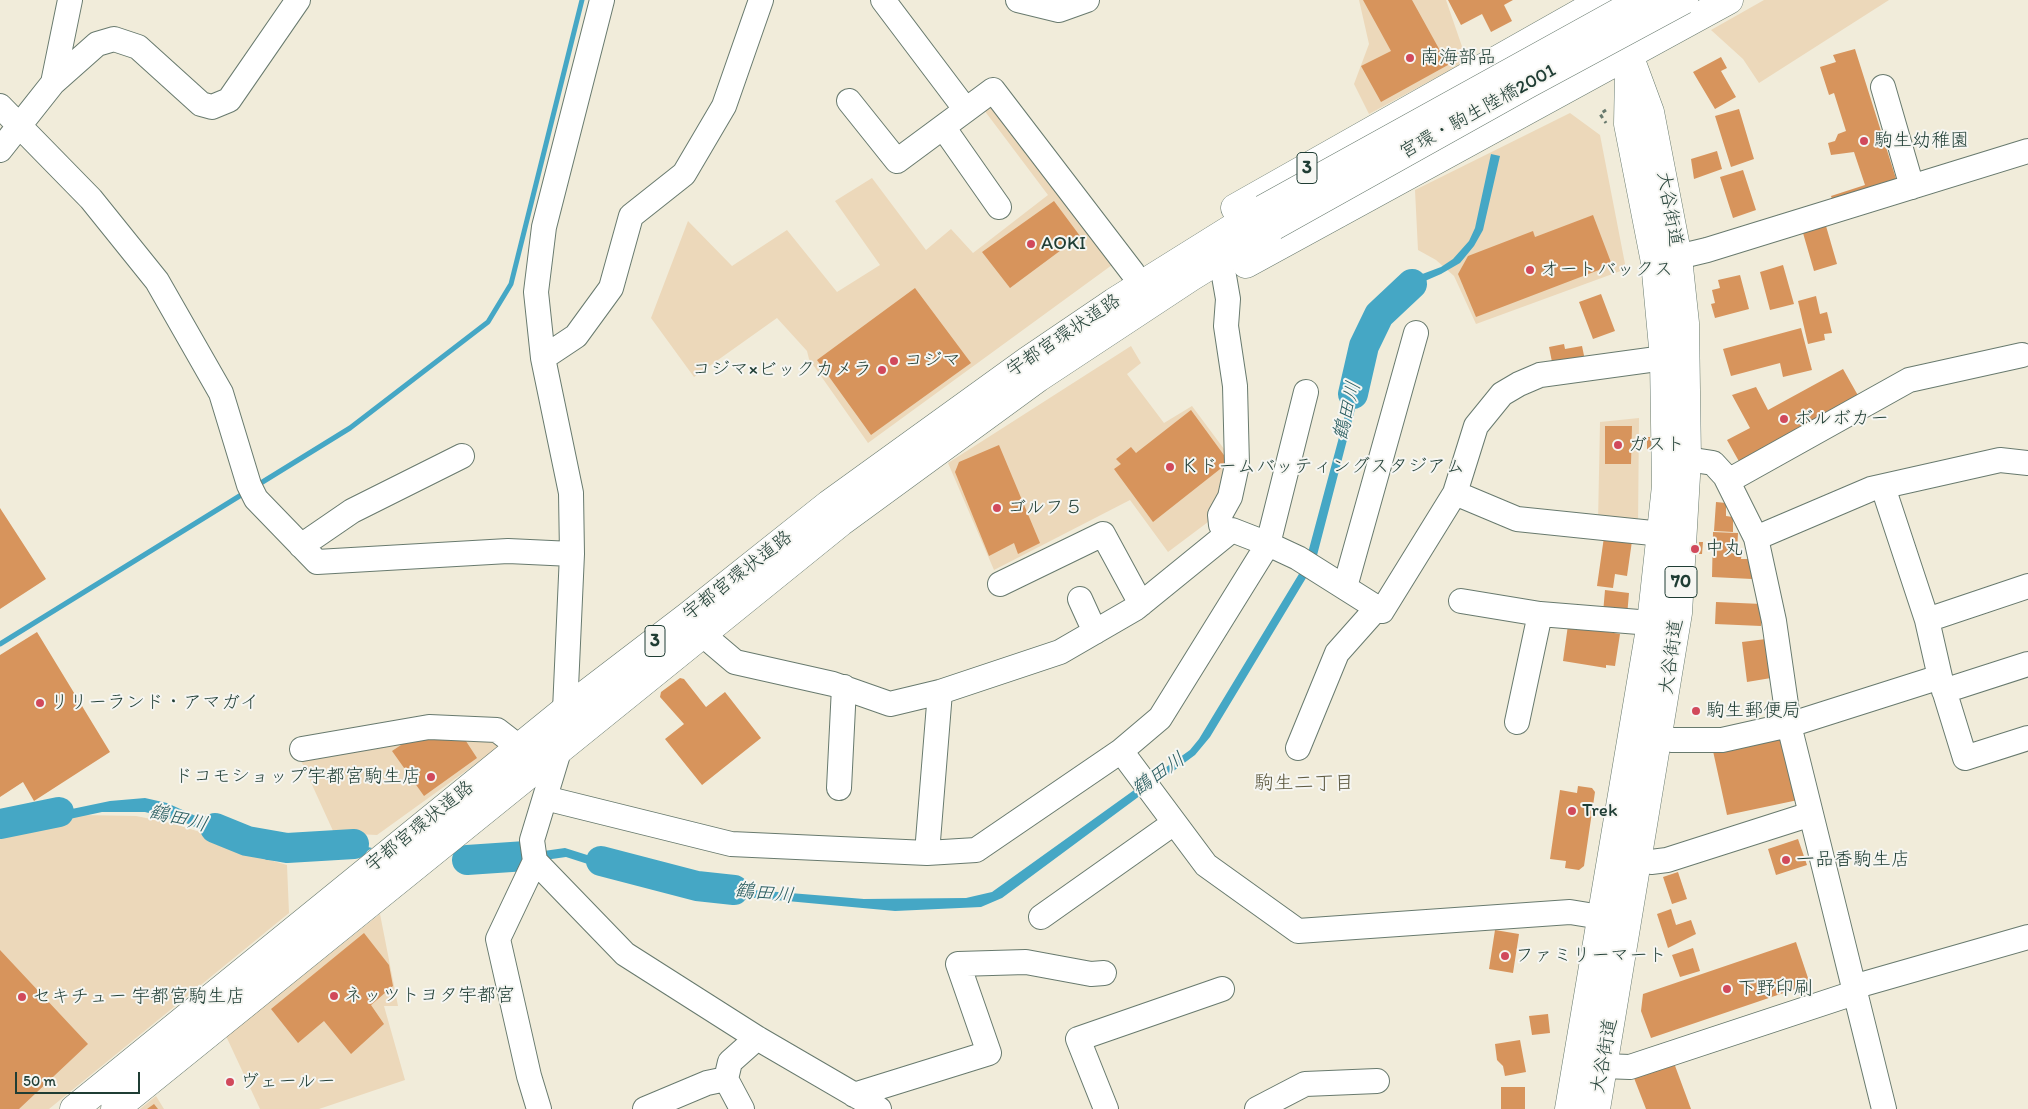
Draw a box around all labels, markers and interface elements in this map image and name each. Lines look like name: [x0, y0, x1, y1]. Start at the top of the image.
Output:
place label: 南海部品: [1420, 47, 1496, 69]
marker: 南海部品: [1404, 52, 1416, 64]
street label: 宮環・駒生陸橋2001: [1396, 60, 1560, 164]
place label: 駒生幼稚園: [1874, 130, 1969, 152]
marker: 駒生幼稚園: [1858, 135, 1870, 147]
road number: 3: [1297, 152, 1317, 184]
street label: 大谷街道: [1651, 170, 1687, 248]
place label: AOKI: [1041, 233, 1086, 255]
marker: AOKI: [1025, 238, 1037, 250]
place label: オートバックス: [1540, 259, 1673, 281]
marker: オートバックス: [1524, 264, 1536, 276]
street label: 宇都宮環状道路: [1002, 289, 1126, 383]
place label: コジマ: [904, 350, 961, 372]
marker: コジマ: [888, 355, 900, 367]
place label: コジマ×ビックカメラ: [692, 359, 872, 381]
marker: コジマ×ビックカメラ: [876, 364, 888, 376]
water label: 鶴田川: [1329, 379, 1367, 443]
place label: ボルボカー: [1794, 408, 1889, 430]
marker: ボルボカー: [1778, 413, 1790, 425]
place label: ガスト: [1628, 434, 1685, 456]
marker: ガスト: [1612, 439, 1624, 451]
place label: Ｋドームバッティングスタジアム: [1180, 456, 1465, 478]
marker: Ｋドームバッティングスタジアム: [1164, 461, 1176, 473]
place label: ゴルフ５: [1007, 497, 1083, 519]
marker: ゴルフ５: [991, 502, 1003, 514]
street label: 宇都宮環状道路: [679, 526, 797, 626]
place label: 中丸: [1705, 538, 1743, 560]
marker: 中丸: [1689, 543, 1701, 555]
road number: 70: [1665, 566, 1697, 598]
street label: 大谷街道: [1655, 618, 1689, 696]
road number: 3: [645, 626, 665, 656]
place label: リリーランド・アマガイ: [50, 692, 259, 714]
marker: リリーランド・アマガイ: [34, 697, 46, 709]
place label: 駒生郵便局: [1706, 700, 1801, 722]
marker: 駒生郵便局: [1690, 705, 1702, 717]
water label: 鶴田川: [1128, 748, 1190, 802]
place label: ドコモショップ宇都宮駒生店: [174, 766, 421, 788]
marker: ドコモショップ宇都宮駒生店: [425, 771, 437, 783]
district label: 駒生二丁目: [1254, 772, 1354, 796]
street label: 宇都宮環状道路: [361, 776, 479, 878]
water label: 鶴田川: [146, 800, 210, 838]
place label: Trek: [1582, 800, 1618, 822]
marker: Trek: [1566, 805, 1578, 817]
place label: 一品香駒生店: [1796, 849, 1910, 871]
marker: 一品香駒生店: [1780, 854, 1792, 866]
water label: 鶴田川: [733, 879, 795, 909]
place label: ファミリーマート: [1515, 945, 1667, 967]
marker: ファミリーマート: [1499, 950, 1511, 962]
place label: 下野印刷: [1737, 978, 1813, 1000]
marker: 下野印刷: [1721, 983, 1733, 995]
place label: ネッツトヨタ宇都宮: [344, 985, 515, 1007]
place label: セキチュー 宇都宮駒生店: [32, 986, 245, 1008]
marker: ネッツトヨタ宇都宮: [328, 990, 340, 1002]
marker: セキチュー 宇都宮駒生店: [16, 991, 28, 1003]
street label: 大谷街道: [1587, 1017, 1623, 1095]
scale bar: [18, 1062, 142, 1094]
place label: ヴェールー: [240, 1071, 336, 1093]
text: 50 m: [23, 1072, 56, 1090]
marker: ヴェールー: [224, 1076, 236, 1088]

